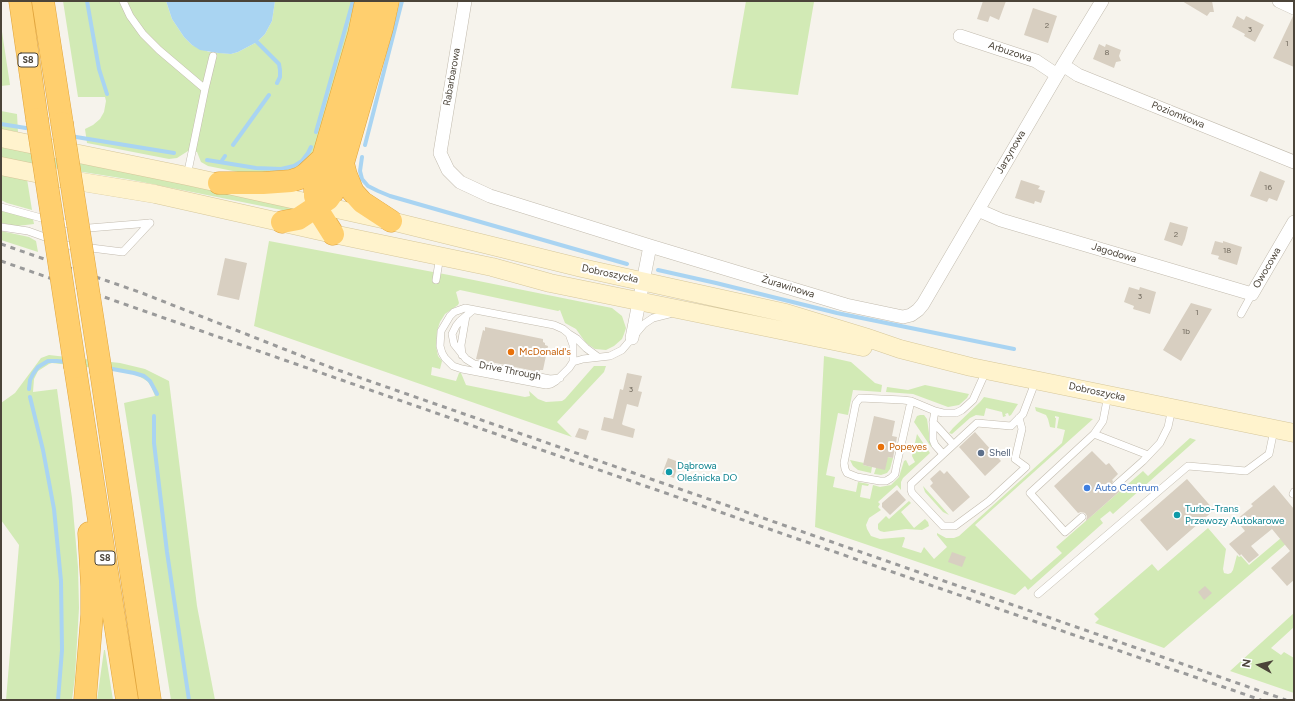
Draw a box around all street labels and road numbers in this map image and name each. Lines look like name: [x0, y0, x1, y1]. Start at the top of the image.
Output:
street label: Arbuzowa: [987, 39, 1033, 65]
street label: Rabarbarowa: [441, 47, 463, 107]
road number: S8: [18, 53, 38, 67]
street label: Poziomkowa: [1150, 99, 1206, 131]
street label: Jarzynowa: [994, 128, 1028, 176]
street label: Jagodowa: [1090, 240, 1138, 266]
street label: Owocowa: [1251, 245, 1283, 291]
street label: Dobroszycka: [581, 262, 639, 286]
street label: Żurawinowa: [760, 273, 816, 301]
street label: Drive Through: [478, 359, 542, 383]
street label: Dobroszycka: [1068, 380, 1126, 404]
road number: S8: [95, 551, 115, 565]

